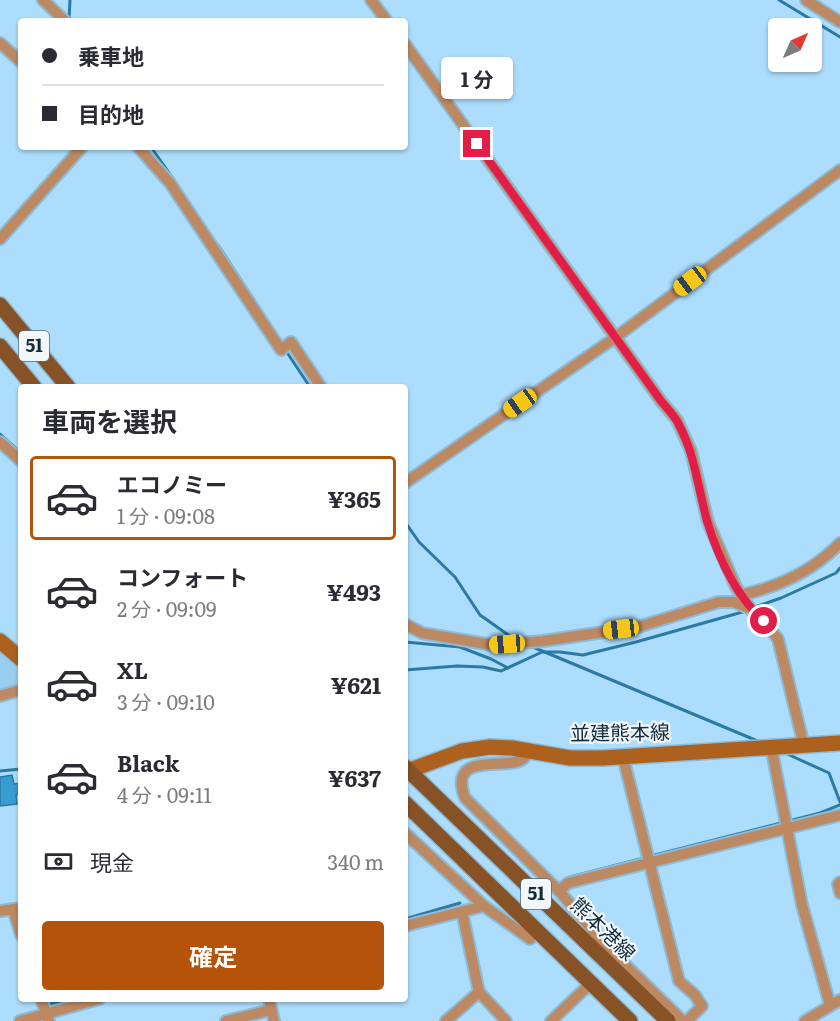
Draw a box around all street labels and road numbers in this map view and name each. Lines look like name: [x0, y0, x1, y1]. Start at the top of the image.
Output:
road number: 51: [19, 331, 49, 361]
street label: 並建熊本線: [570, 715, 670, 747]
road number: 51: [521, 879, 551, 909]
street label: 熊本港線: [565, 889, 644, 966]

